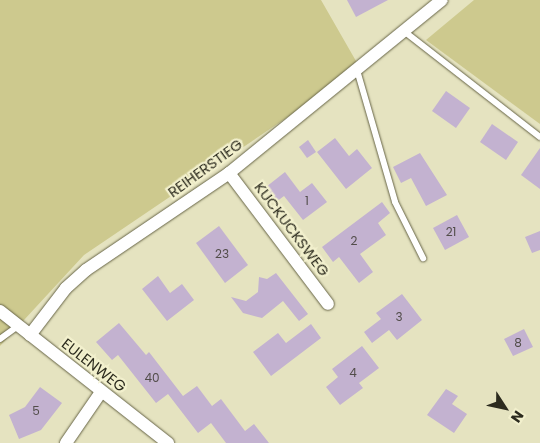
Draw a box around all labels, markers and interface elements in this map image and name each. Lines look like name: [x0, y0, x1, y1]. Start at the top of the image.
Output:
street label: REIHERSTIEG: [164, 135, 246, 201]
street label: KUCKUCKSWEG: [251, 178, 333, 280]
house number: 1: [305, 194, 309, 208]
house number: 21: [446, 225, 456, 239]
house number: 2: [351, 234, 357, 248]
house number: 23: [215, 247, 229, 261]
house number: 3: [395, 310, 403, 324]
street label: EULENWEG: [58, 334, 130, 396]
house number: 8: [514, 336, 522, 350]
house number: 4: [349, 366, 357, 380]
house number: 40: [144, 371, 160, 385]
north arrow: [480, 383, 530, 433]
house number: 5: [32, 404, 40, 418]
text: N: [506, 407, 528, 427]

